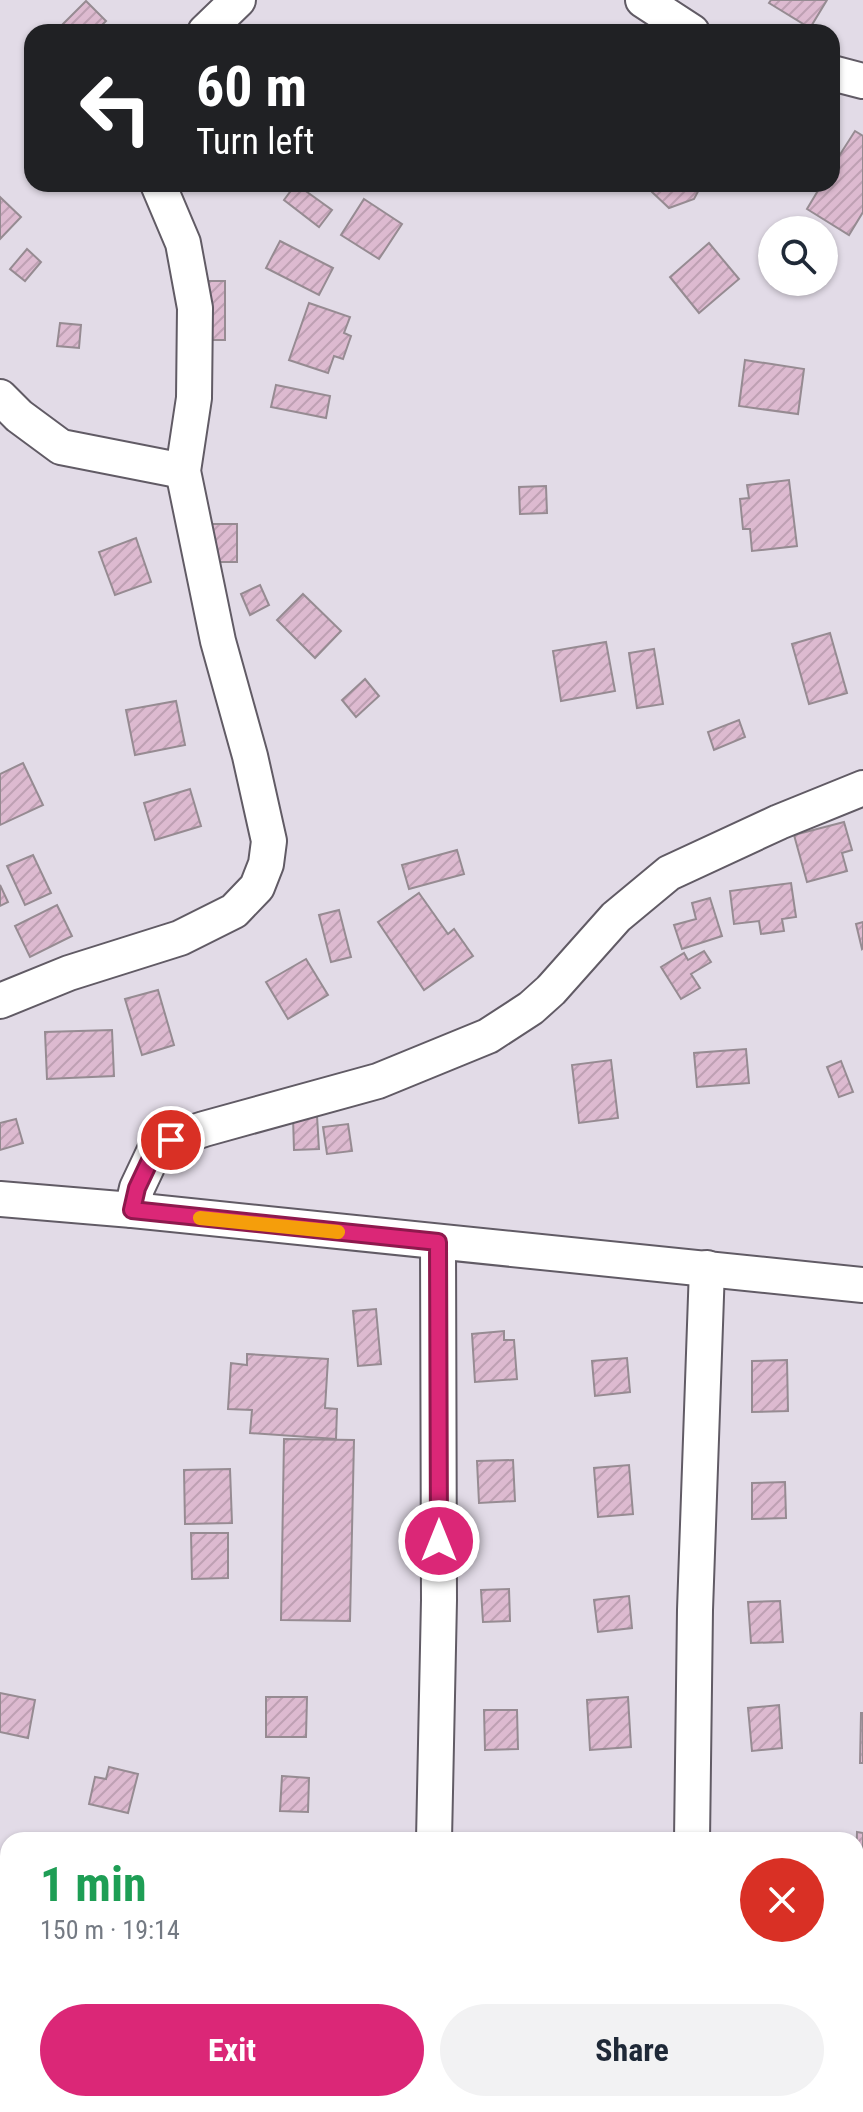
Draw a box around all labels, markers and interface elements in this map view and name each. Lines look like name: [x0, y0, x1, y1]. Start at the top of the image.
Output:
text: 60 m: [196, 54, 307, 120]
icon: left: [64, 56, 168, 160]
text: Turn left: [196, 121, 314, 163]
map controls: [758, 216, 838, 296]
button: search: [758, 216, 838, 296]
pin: [137, 1106, 205, 1174]
icon: arrive: [149, 1118, 193, 1162]
position arrow: [397, 1499, 481, 1583]
text: 1 min: [40, 1856, 147, 1913]
button: close: [740, 1858, 824, 1942]
text: 150 m · 19:14: [40, 1915, 180, 1945]
button: Exit: [40, 2004, 424, 2096]
button: Share: [440, 2004, 824, 2096]

